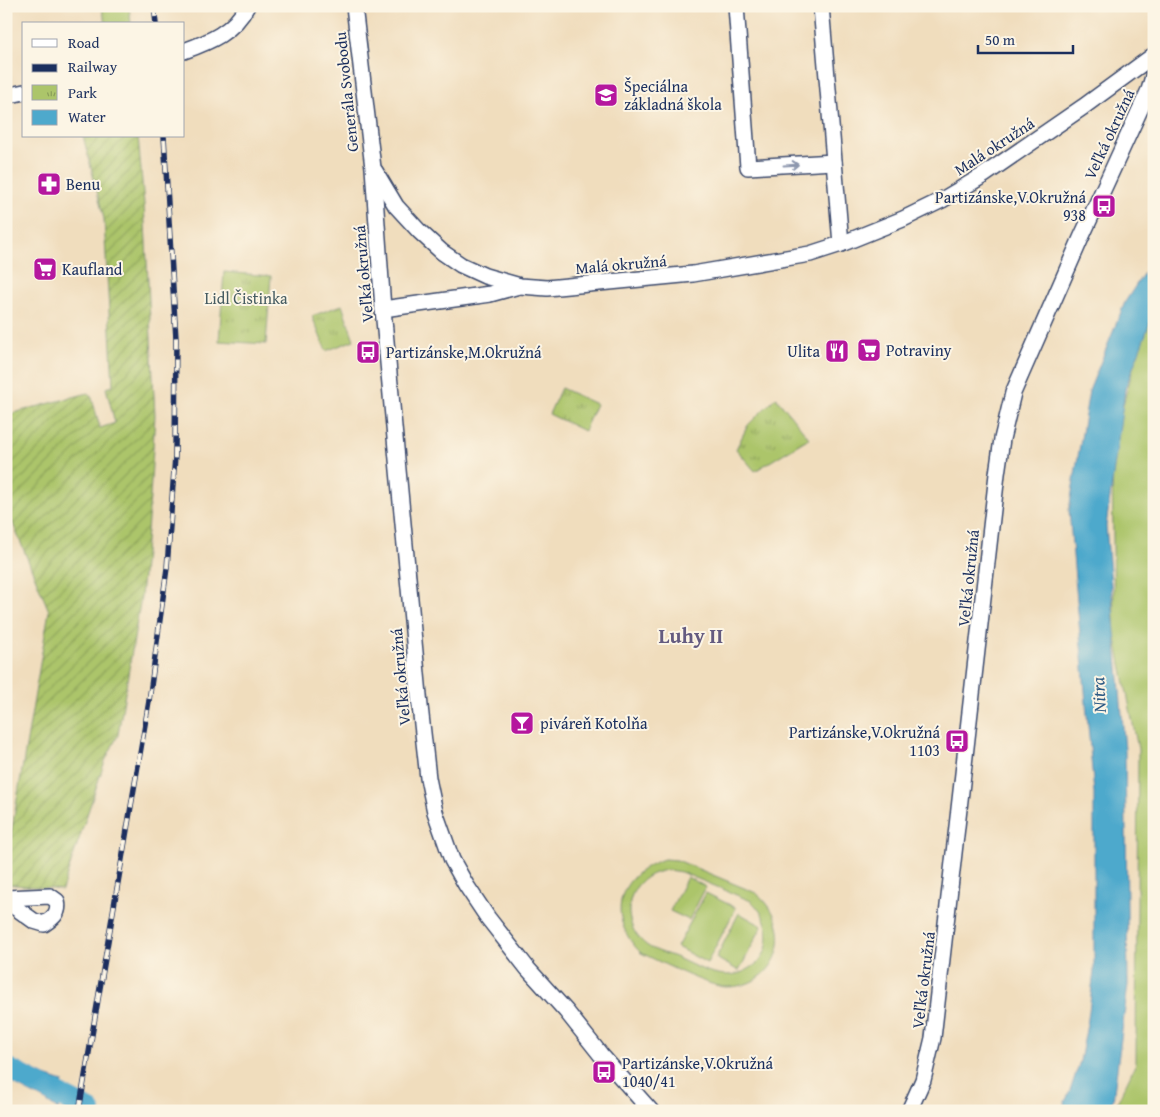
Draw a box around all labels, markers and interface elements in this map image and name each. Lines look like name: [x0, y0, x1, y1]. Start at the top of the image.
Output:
legend: [22, 22, 185, 138]
scale bar: [978, 22, 1072, 54]
text: 50 m: [985, 29, 1016, 50]
street label: Generála Svobodu: [328, 31, 364, 153]
text: Road: [68, 32, 99, 53]
text: Railway: [68, 56, 118, 77]
place label: Špeciálna základná škola: [624, 74, 722, 116]
text: Park: [68, 82, 97, 103]
school or university icon: Špeciálna základná škola: [593, 82, 619, 108]
street label: Veľká okružná: [1078, 84, 1141, 183]
text: Water: [68, 106, 106, 127]
street label: Malá okružná: [949, 111, 1039, 181]
one-way arrow: [783, 160, 799, 169]
pharmacy icon: Benu: [36, 171, 62, 197]
place label: Benu: [66, 172, 101, 196]
place label: Partizánske,V.Okružná 938: [935, 185, 1086, 227]
bus stop icon: Partizánske,V.Okružná 938: [1091, 193, 1117, 219]
street label: Veľká okružná: [347, 224, 379, 324]
street label: Malá okružná: [574, 248, 668, 280]
supermarket icon: Kaufland: [32, 256, 58, 282]
place label: Kaufland: [62, 257, 123, 281]
park label: Lidl Čistinka: [204, 286, 288, 310]
supermarket icon: Potraviny: [856, 337, 882, 363]
restaurant icon: Ulita: [824, 338, 850, 364]
place label: Potraviny: [886, 338, 952, 362]
bus stop icon: Partizánske,M.Okružná: [355, 339, 381, 365]
place label: Ulita: [787, 339, 820, 363]
place label: Partizánske,M.Okružná: [386, 340, 542, 364]
street label: Veľká okružná: [951, 528, 985, 628]
district label: Luhy II: [659, 620, 723, 651]
street label: Veľká okružná: [384, 627, 416, 727]
water label: Nitra: [1084, 676, 1113, 715]
bar icon: piváreň Kotolňa: [509, 710, 535, 736]
place label: piváreň Kotolňa: [540, 711, 648, 735]
place label: Partizánske,V.Okružná 1103: [789, 720, 940, 762]
bus stop icon: Partizánske,V.Okružná 1103: [944, 728, 970, 754]
street label: Veľká okružná: [905, 930, 941, 1030]
place label: Partizánske,V.Okružná 1040/41: [622, 1051, 773, 1093]
bus stop icon: Partizánske,V.Okružná 1040/41: [591, 1059, 617, 1085]

